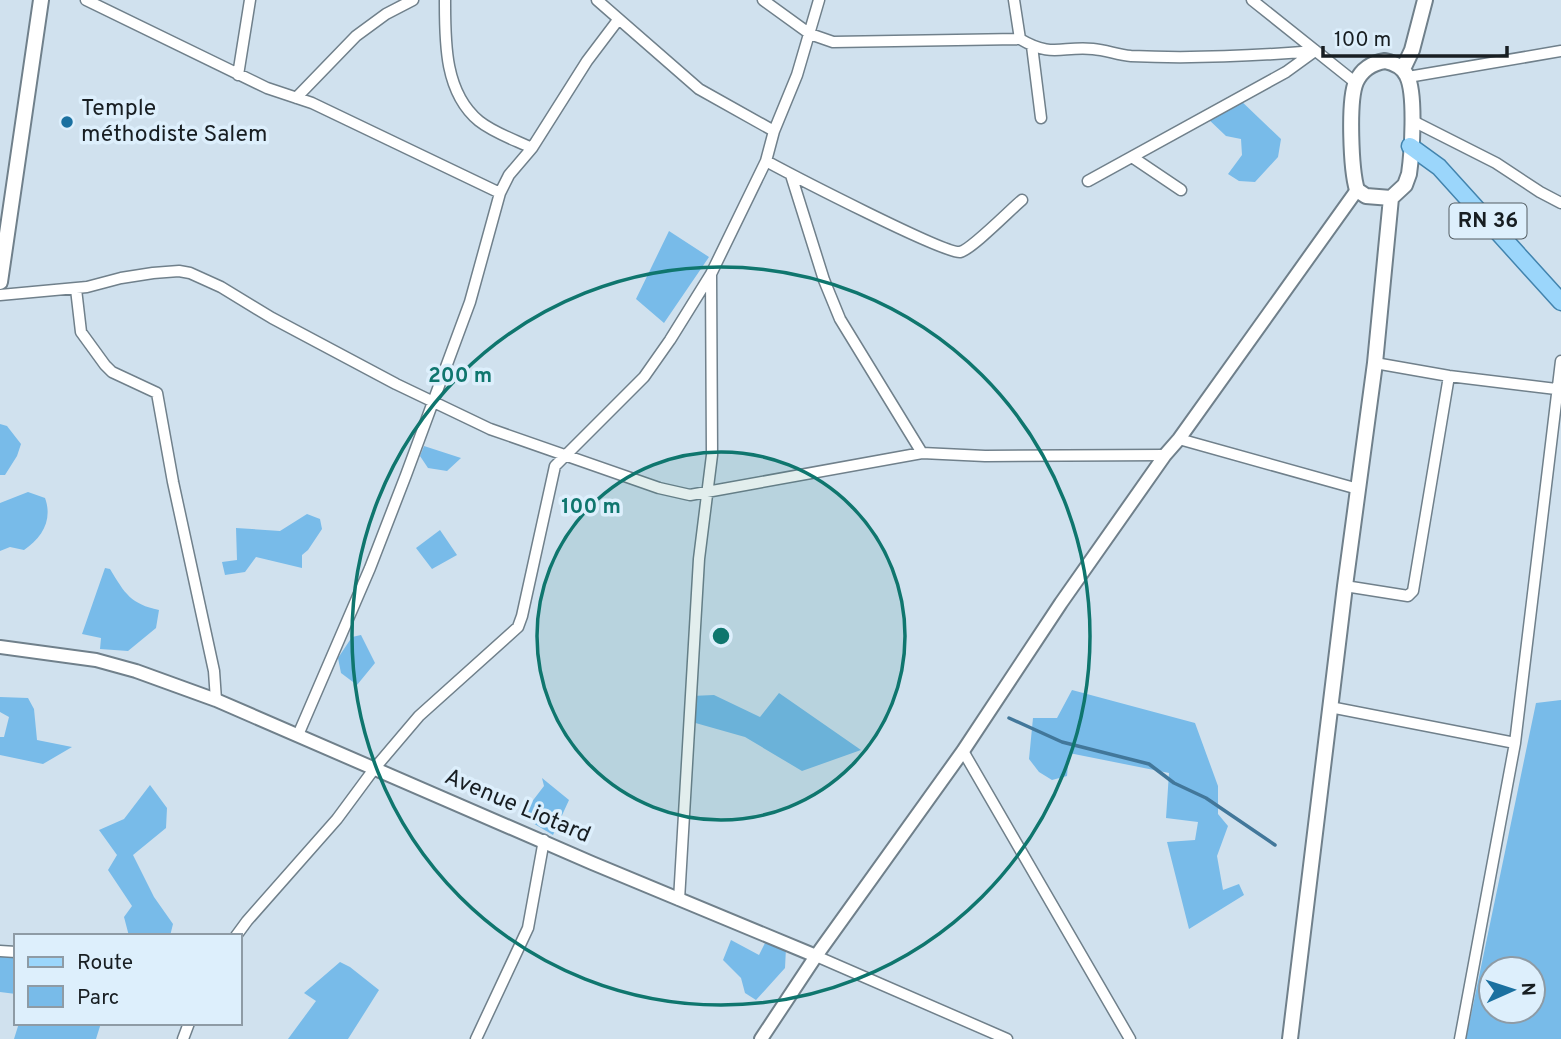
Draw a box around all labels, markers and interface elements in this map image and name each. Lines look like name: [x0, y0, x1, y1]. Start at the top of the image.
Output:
scale bar: [1323, 14, 1507, 58]
text: 100 m: [1334, 27, 1391, 54]
place label: Temple méthodiste Salem: [81, 95, 267, 150]
marker: Temple méthodiste Salem: [59, 114, 75, 130]
road number: RN 36: [1450, 204, 1526, 238]
text: 200 m: [428, 363, 492, 390]
text: 100 m: [561, 494, 621, 521]
centre of rings: [709, 624, 733, 648]
street label: Avenue Liotard: [440, 763, 594, 851]
legend: [14, 934, 242, 1025]
text: Route: [77, 950, 133, 977]
north arrow: [1477, 955, 1547, 1025]
text: N: [1515, 982, 1539, 997]
text: Parc: [77, 985, 119, 1012]

